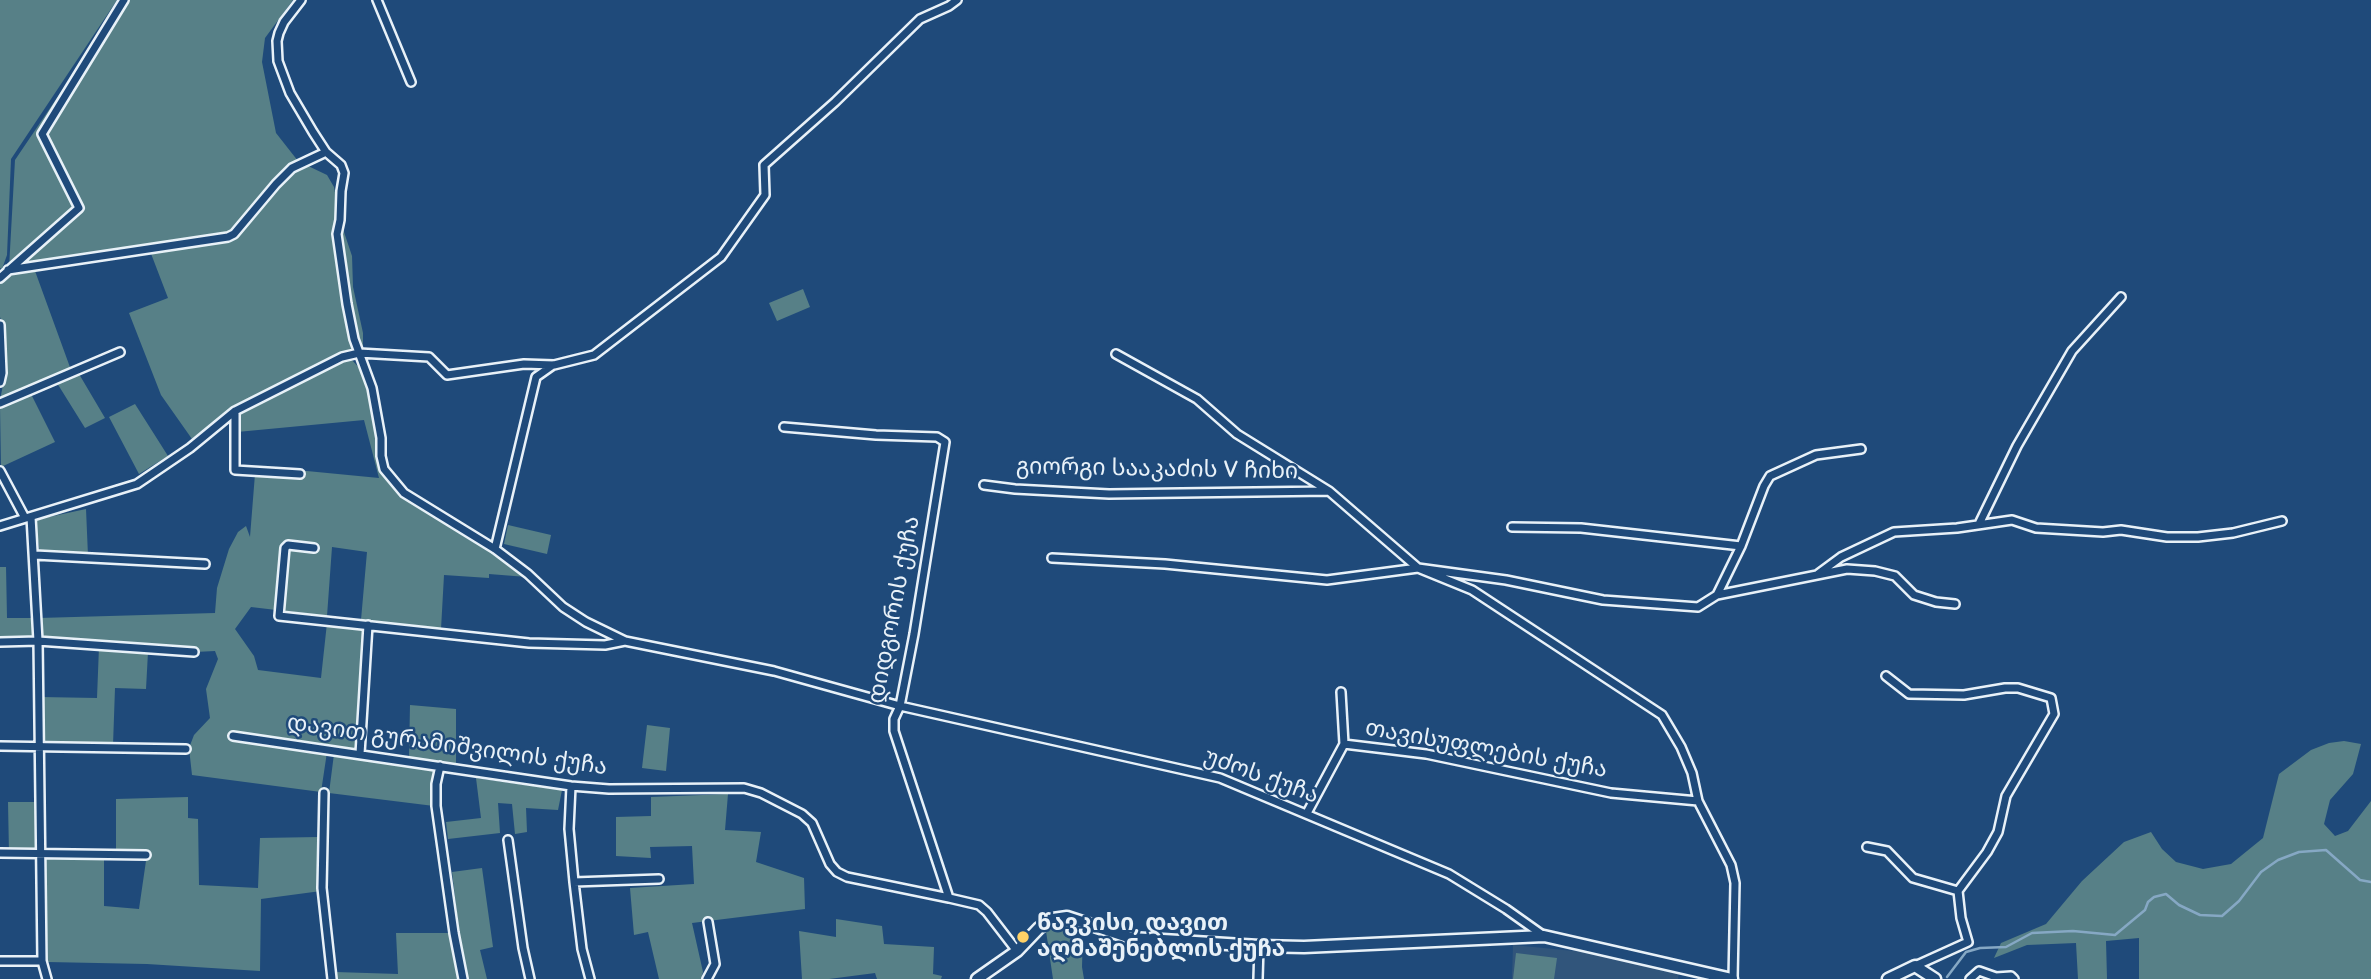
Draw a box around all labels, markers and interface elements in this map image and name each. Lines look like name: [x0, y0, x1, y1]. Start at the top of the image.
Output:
street label: გიორგი სააკაძის V ჩიხი: [1016, 454, 1298, 486]
street label: დიდგორის ქუჩა: [863, 514, 927, 706]
street label: დავით გურამიშვილის ქუჩა: [285, 710, 609, 782]
street label: თავისუფლების ქუჩა: [1363, 715, 1609, 785]
street label: უძოს ქუჩა: [1200, 743, 1322, 811]
place label: წავკისი, დავით აღმაშენებლის ქუჩა: [1037, 910, 1285, 964]
marker: წავკისი, დავით აღმაშენებლის ქუჩა: [1015, 929, 1031, 945]

